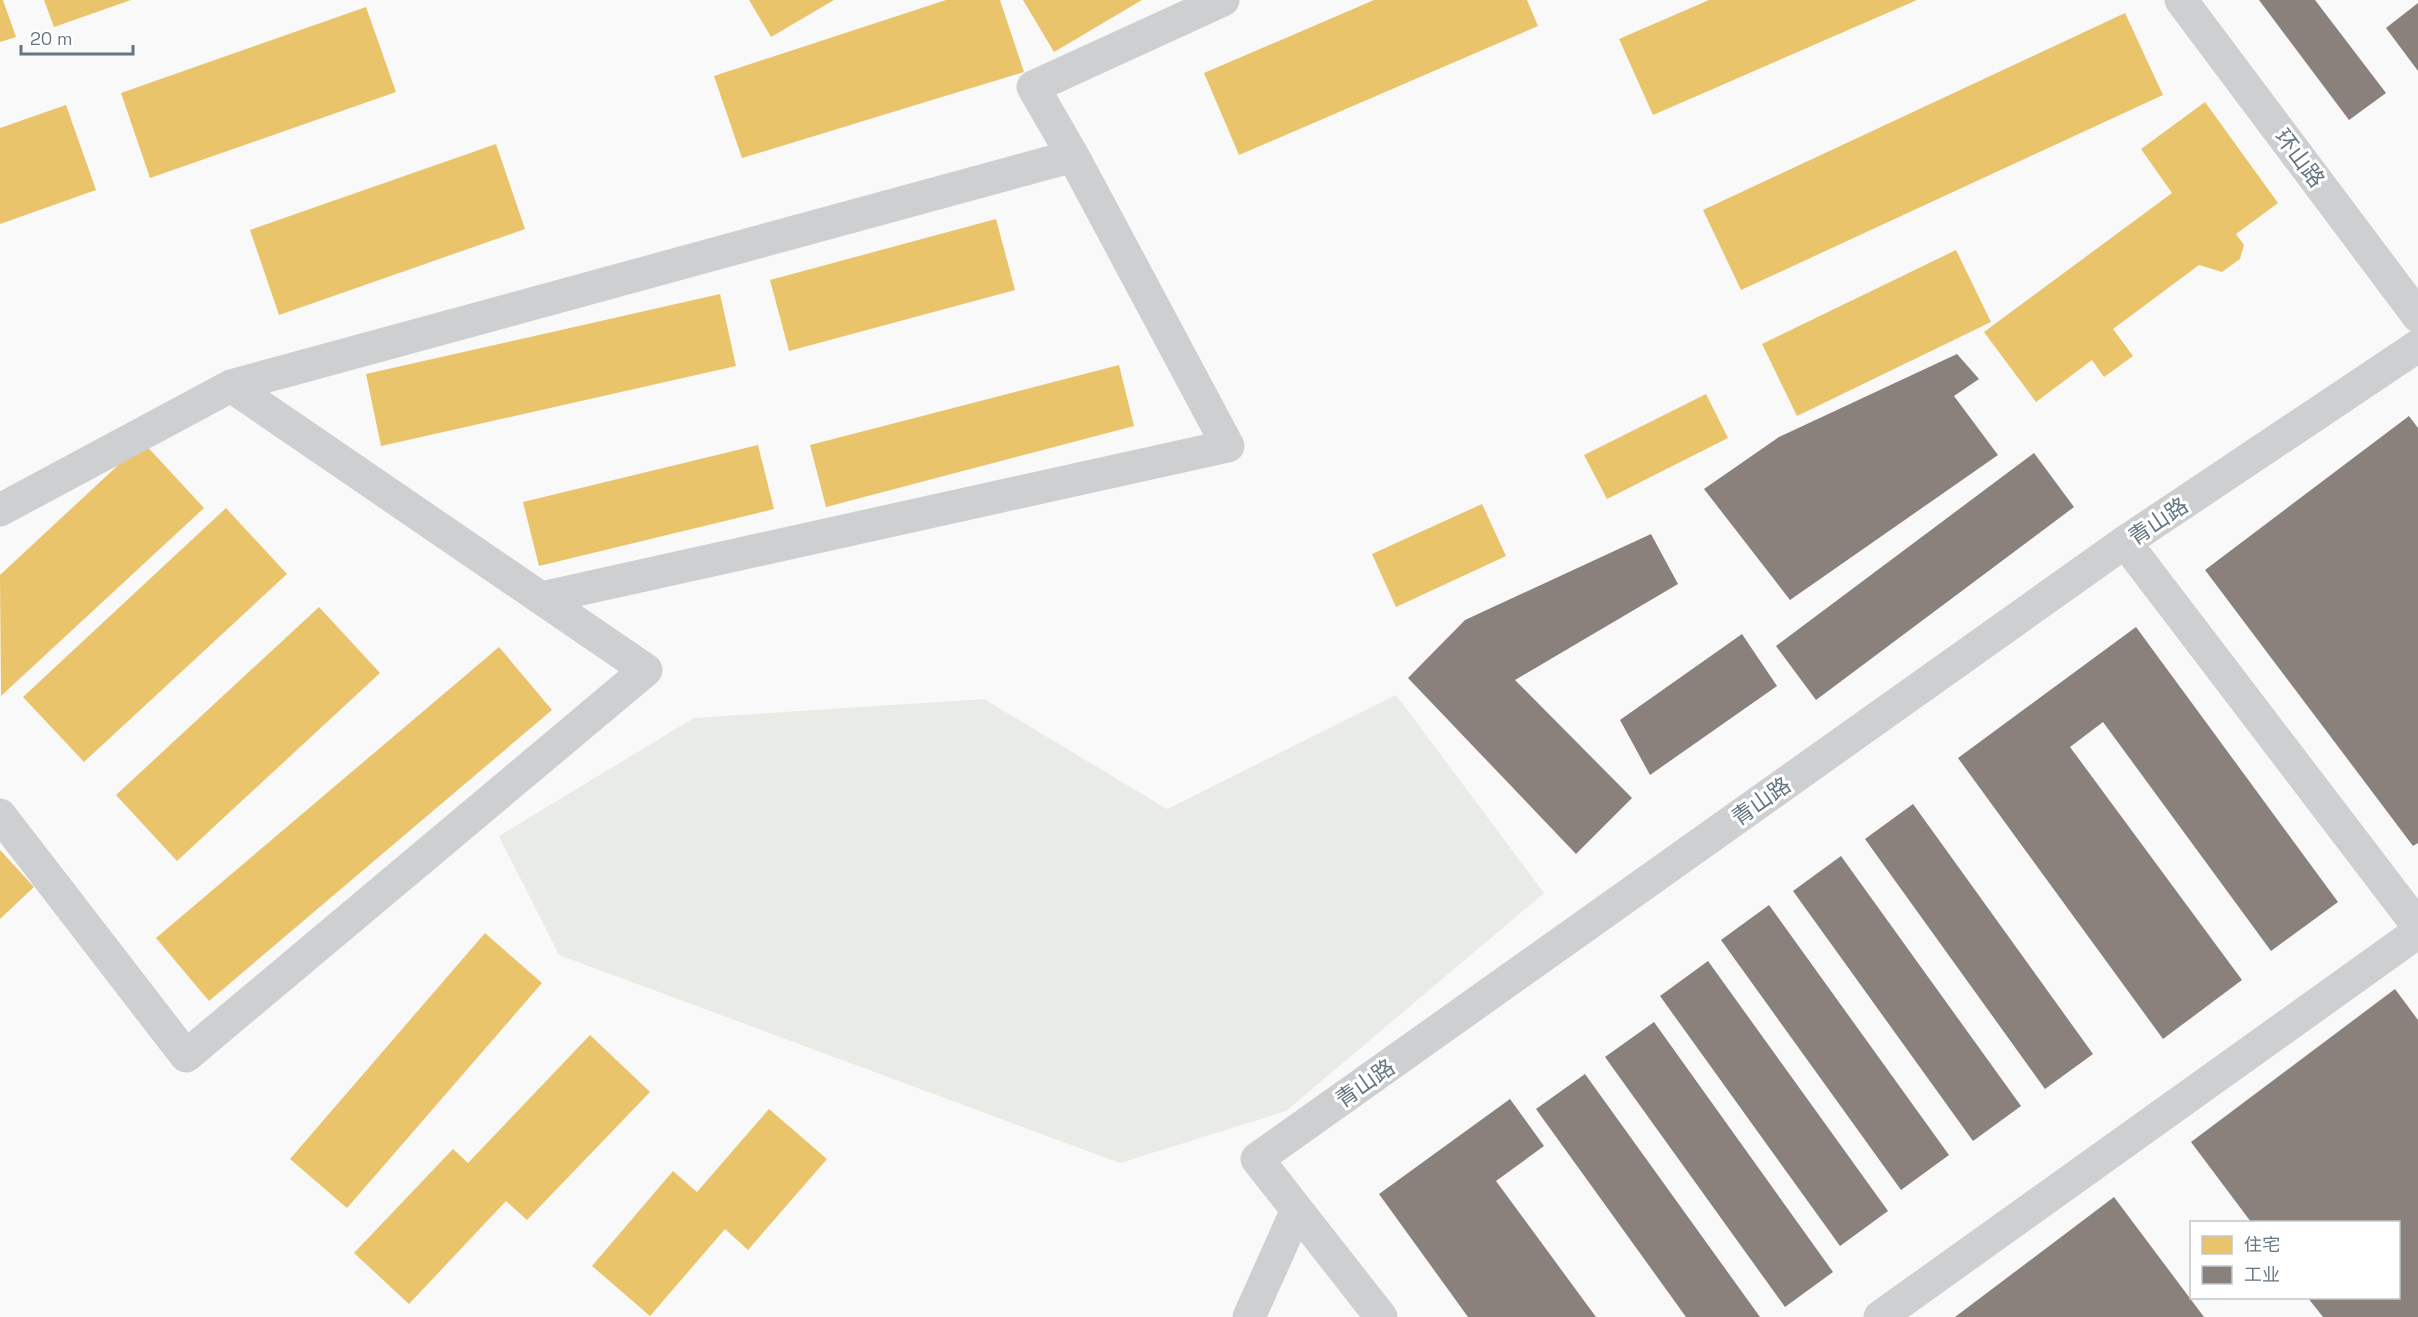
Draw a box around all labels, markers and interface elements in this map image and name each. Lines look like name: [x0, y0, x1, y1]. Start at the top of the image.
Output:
scale bar: [21, 18, 134, 56]
text: 20 m: [30, 27, 73, 50]
street label: 环山路: [2269, 123, 2331, 193]
street label: 青山路: [2123, 491, 2193, 551]
street label: 青山路: [1726, 771, 1796, 831]
street label: 青山路: [1330, 1053, 1400, 1113]
legend: [2190, 1221, 2400, 1299]
text: 住宅: [2244, 1233, 2280, 1256]
text: 工业: [2244, 1263, 2280, 1286]

